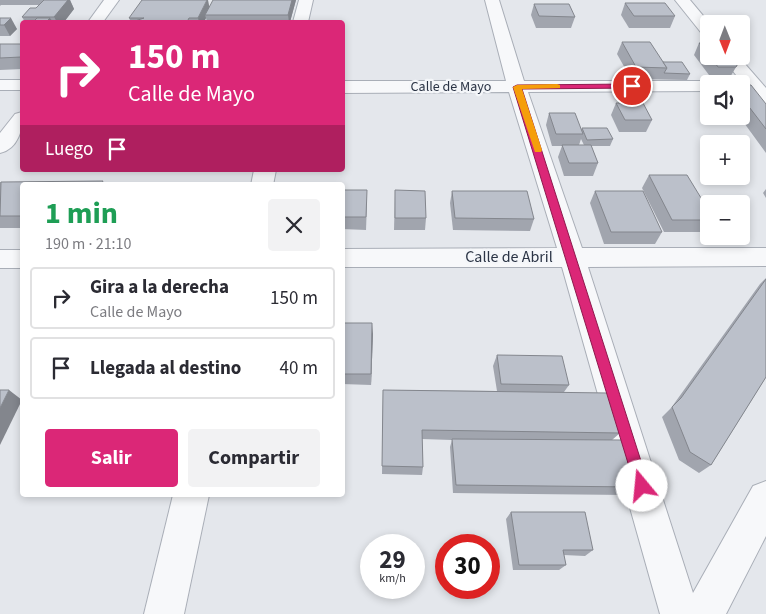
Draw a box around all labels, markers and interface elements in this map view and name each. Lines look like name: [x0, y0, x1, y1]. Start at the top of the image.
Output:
north arrow: [700, 15, 750, 65]
map controls: [700, 15, 750, 245]
text: 150 m: [128, 32, 220, 82]
icon: right: [45, 40, 110, 105]
pin: [611, 65, 653, 107]
icon: arrive: [618, 72, 646, 100]
button: sound: [700, 75, 750, 125]
street label: Calle de Mayo: [411, 77, 491, 97]
text: Calle de Mayo: [128, 78, 255, 110]
icon: arrive: [103, 135, 131, 163]
button: +: [700, 135, 750, 185]
text: Luego: [45, 136, 93, 163]
text: 1 min: [45, 192, 118, 235]
button: −: [700, 195, 750, 245]
button: close: [268, 199, 320, 251]
text: 190 m · 21:10: [45, 233, 132, 255]
street label: Calle de Abril: [465, 246, 553, 268]
text: Gira a la derecha: [90, 274, 229, 301]
icon: right: [47, 284, 75, 312]
text: 150 m: [270, 285, 318, 312]
text: Calle de Mayo: [90, 301, 182, 323]
icon: arrive: [47, 354, 75, 382]
text: Llegada al destino: [90, 355, 241, 382]
text: 40 m: [280, 355, 318, 382]
button: Salir: [45, 429, 178, 487]
button: Compartir: [188, 429, 320, 487]
position arrow: [615, 459, 667, 511]
speed limit sign: 30: [435, 534, 500, 599]
text: 29: [379, 542, 406, 578]
text: km/h: [379, 570, 406, 587]

